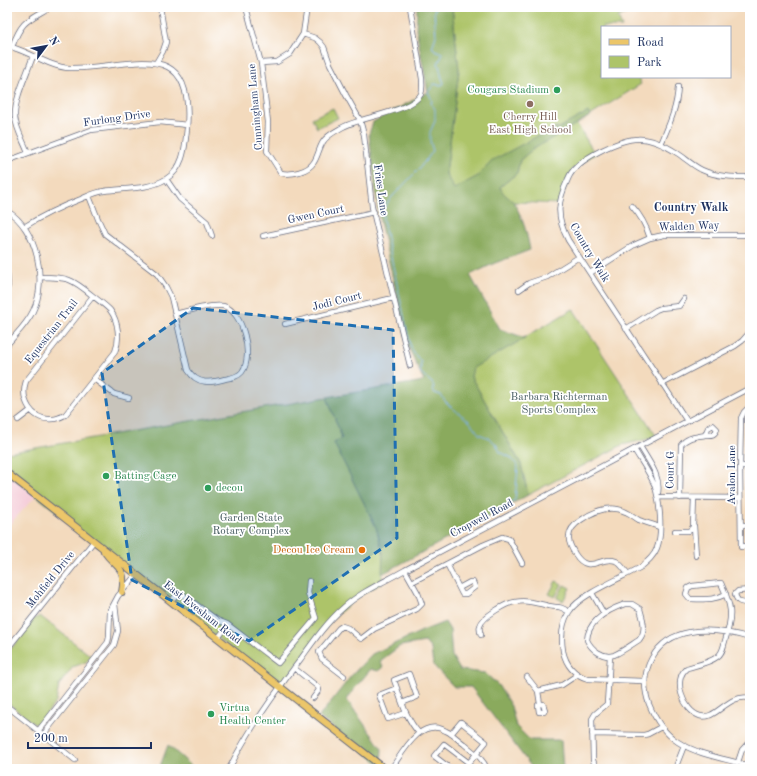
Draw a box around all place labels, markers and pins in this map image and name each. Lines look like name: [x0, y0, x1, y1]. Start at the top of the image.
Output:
place label: Cougars Stadium: [467, 85, 549, 96]
marker: Cougars Stadium: [552, 85, 562, 95]
marker: Cherry Hill East High School: [525, 99, 535, 109]
place label: Cherry Hill East High School: [489, 112, 571, 136]
marker: Batting Cage: [101, 471, 111, 481]
place label: Batting Cage: [114, 471, 176, 482]
marker: decou: [203, 483, 213, 493]
place label: decou: [216, 483, 243, 494]
place label: Decou Ice Cream: [273, 545, 354, 556]
marker: Decou Ice Cream: [357, 545, 367, 555]
place label: Virtua Health Center: [219, 703, 286, 727]
marker: Virtua Health Center: [206, 709, 216, 719]

